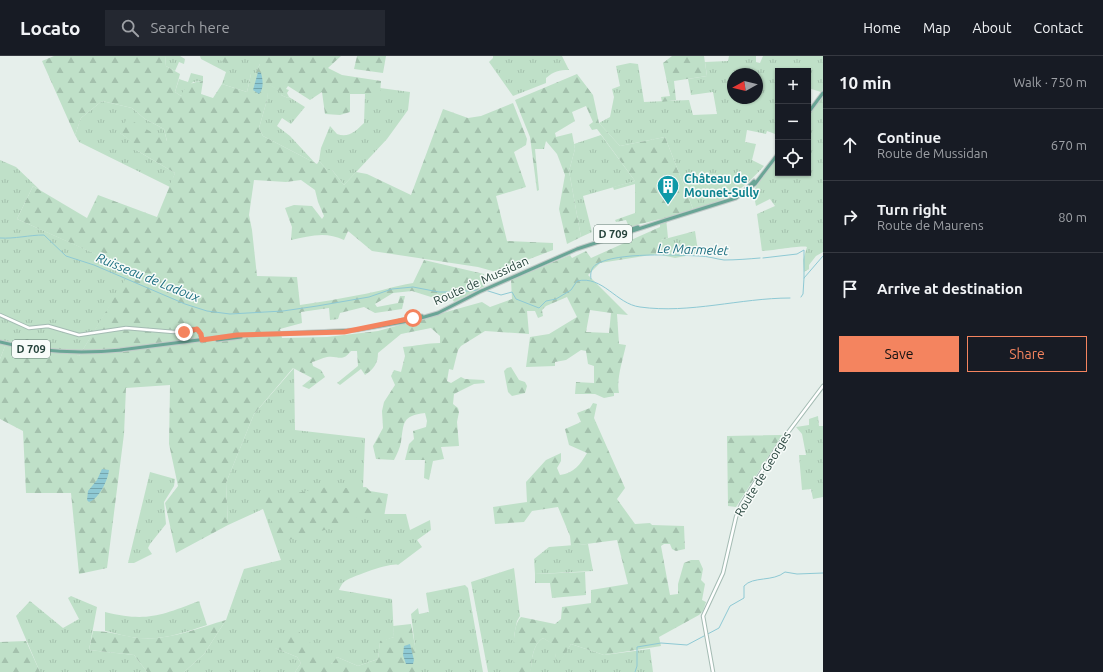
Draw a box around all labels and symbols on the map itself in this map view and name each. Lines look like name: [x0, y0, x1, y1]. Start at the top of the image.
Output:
north arrow: [727, 68, 763, 104]
place label: Château de Mounet-Sully: [684, 172, 760, 199]
building icon: Château de Mounet-Sully: [655, 173, 681, 206]
road number: D 709: [594, 225, 632, 243]
water label: Le Marmelet: [657, 241, 730, 257]
water label: Ruisseau de Ladoux: [94, 250, 202, 304]
street label: Route de Mussidan: [431, 254, 530, 307]
route start: [404, 309, 422, 327]
route end: [175, 323, 193, 341]
road number: D 709: [12, 340, 50, 358]
street label: Route de Georges: [732, 429, 793, 519]

